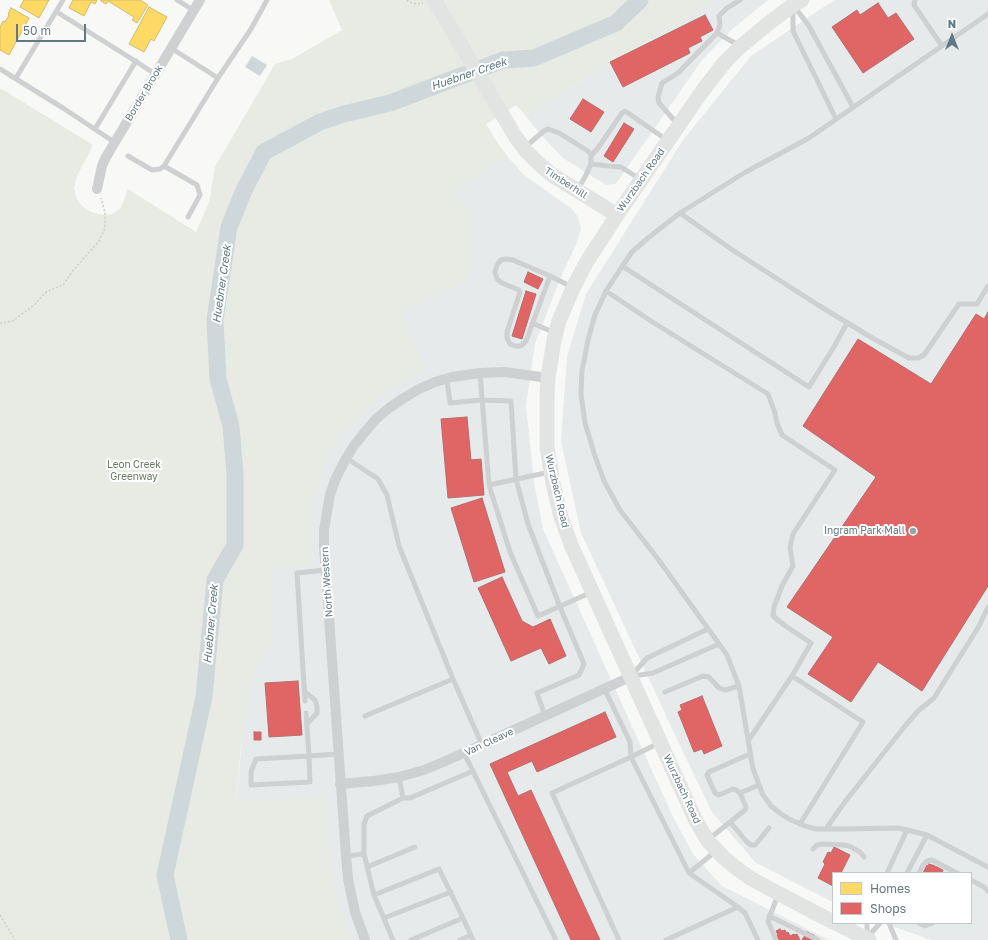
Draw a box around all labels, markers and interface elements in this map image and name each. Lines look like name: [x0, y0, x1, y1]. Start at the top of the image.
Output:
scale bar: [18, 16, 88, 42]
north arrow: [932, 16, 972, 56]
text: N: [948, 17, 956, 30]
text: 50 m: [23, 23, 51, 38]
water label: Huebner Creek: [430, 55, 508, 93]
street label: Border Brook: [123, 63, 165, 123]
street label: Wurzbach Road: [615, 146, 667, 214]
street label: Timberhill: [542, 165, 590, 201]
water label: Huebner Creek: [210, 244, 234, 324]
street label: Wurzbach Road: [543, 453, 571, 529]
park label: Leon Creek Greenway: [107, 459, 161, 482]
place label: Ingram Park Mall: [824, 525, 905, 537]
marker: Ingram Park Mall: [908, 526, 918, 536]
street label: North Western: [319, 546, 335, 618]
water label: Huebner Creek: [201, 584, 221, 664]
street label: Van Cleave: [463, 725, 515, 759]
street label: Wurzbach Road: [661, 753, 703, 825]
legend: [832, 872, 972, 924]
text: Homes: [870, 881, 910, 896]
text: Shops: [870, 901, 906, 916]

